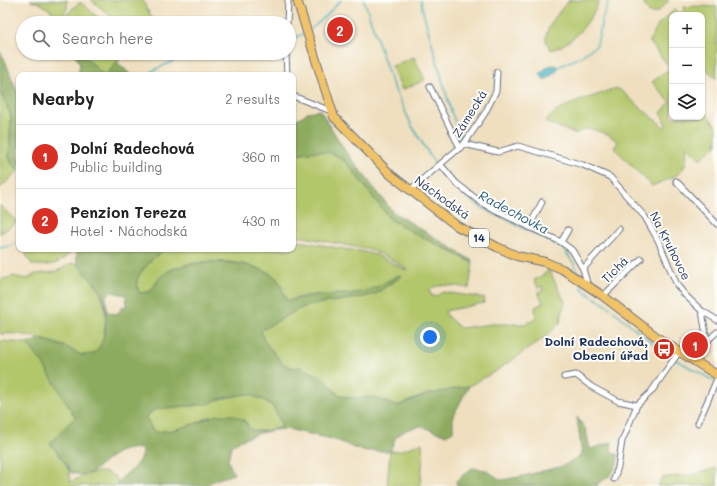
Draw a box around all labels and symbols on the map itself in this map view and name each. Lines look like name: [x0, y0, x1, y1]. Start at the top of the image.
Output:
pin: 2: [327, 15, 353, 45]
street label: Zámecká: [448, 87, 490, 140]
street label: Náchodská: [412, 172, 473, 223]
water label: Radechovka: [476, 186, 552, 237]
street label: Na Kruhovce: [647, 209, 695, 282]
road number: 14: [469, 229, 489, 247]
street label: Tichá: [597, 252, 631, 286]
your location: [420, 327, 440, 347]
pin: 1: [682, 330, 708, 360]
place label: Dolní Radechová, Obecní úřad: [545, 333, 648, 363]
bus stop icon: Dolní Radechová, Obecní úřad: [651, 336, 677, 362]

